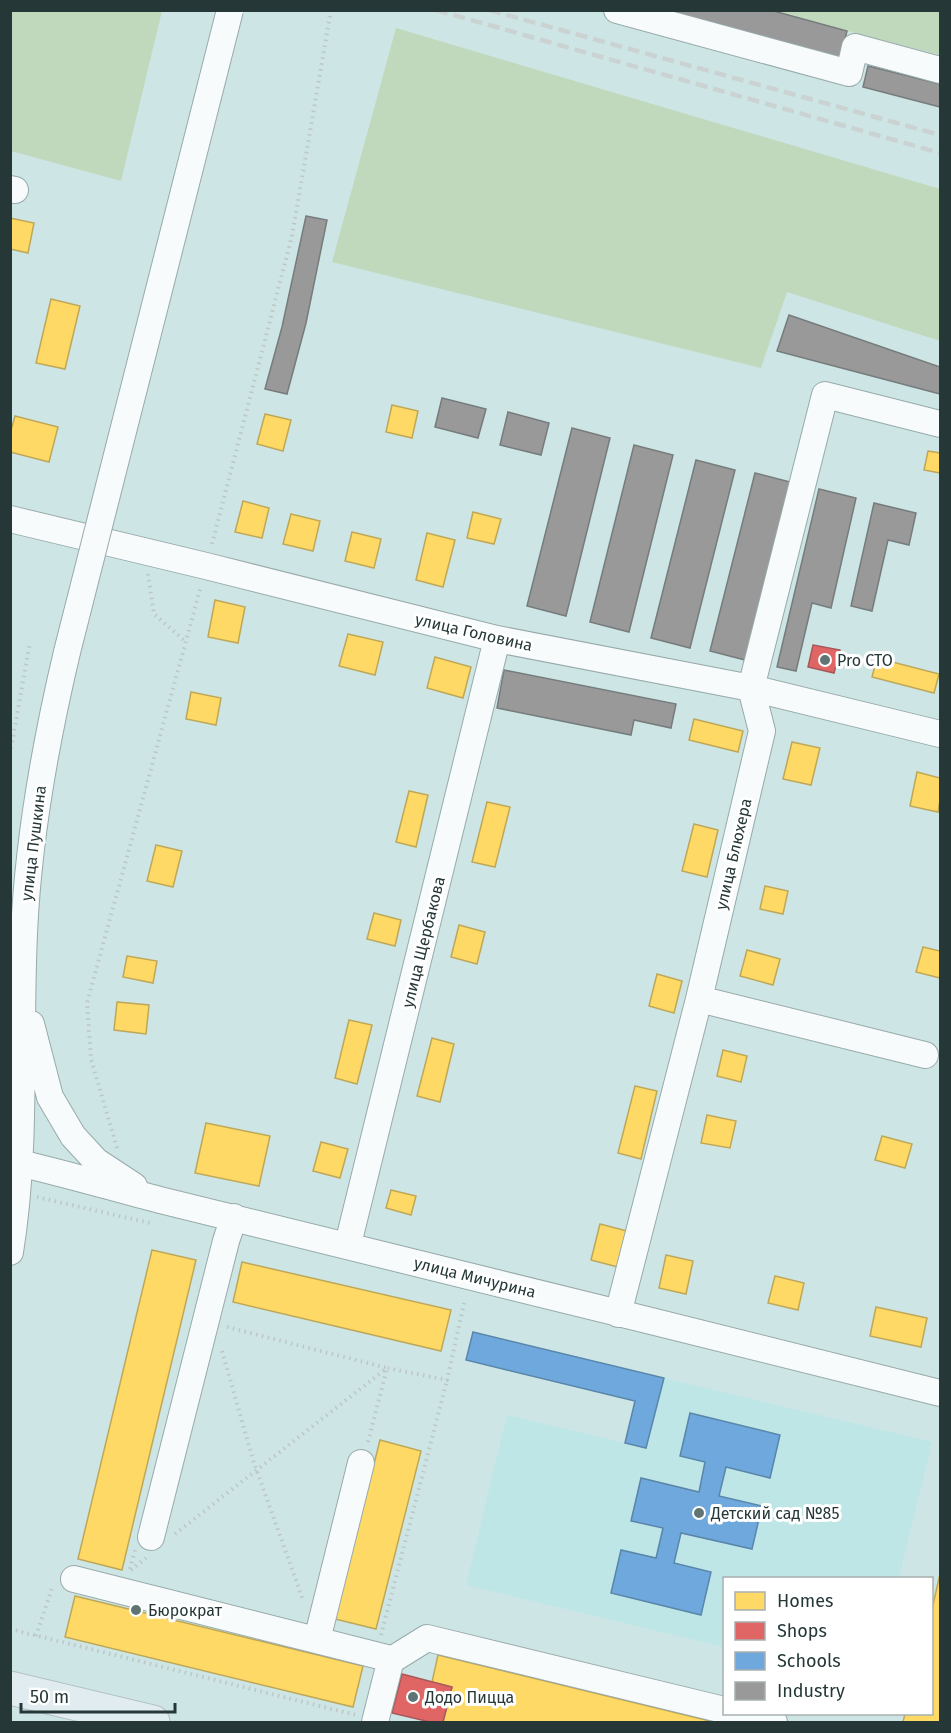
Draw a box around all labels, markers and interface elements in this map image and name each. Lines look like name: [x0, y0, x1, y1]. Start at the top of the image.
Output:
street label: улица Головина: [413, 610, 534, 655]
place label: Pro СТО: [837, 651, 893, 670]
marker: Pro СТО: [818, 653, 832, 667]
street label: улица Пушкина: [17, 784, 50, 902]
street label: улица Блюхера: [711, 796, 756, 912]
street label: улица Щербакова: [398, 874, 449, 1010]
street label: улица Мичурина: [412, 1253, 538, 1302]
place label: Детский сад №85: [710, 1504, 839, 1523]
marker: Детский сад №85: [692, 1506, 706, 1520]
legend: [723, 1577, 933, 1715]
text: Homes: [777, 1590, 833, 1612]
place label: Бюрократ: [148, 1601, 223, 1620]
marker: Бюрократ: [129, 1603, 143, 1617]
text: Shops: [777, 1620, 827, 1642]
text: Schools: [777, 1650, 841, 1672]
scale bar: [21, 1676, 176, 1714]
text: Industry: [777, 1680, 845, 1702]
text: 50 m: [30, 1686, 69, 1708]
place label: Додо Пицца: [424, 1688, 514, 1707]
marker: Додо Пицца: [406, 1690, 420, 1704]

